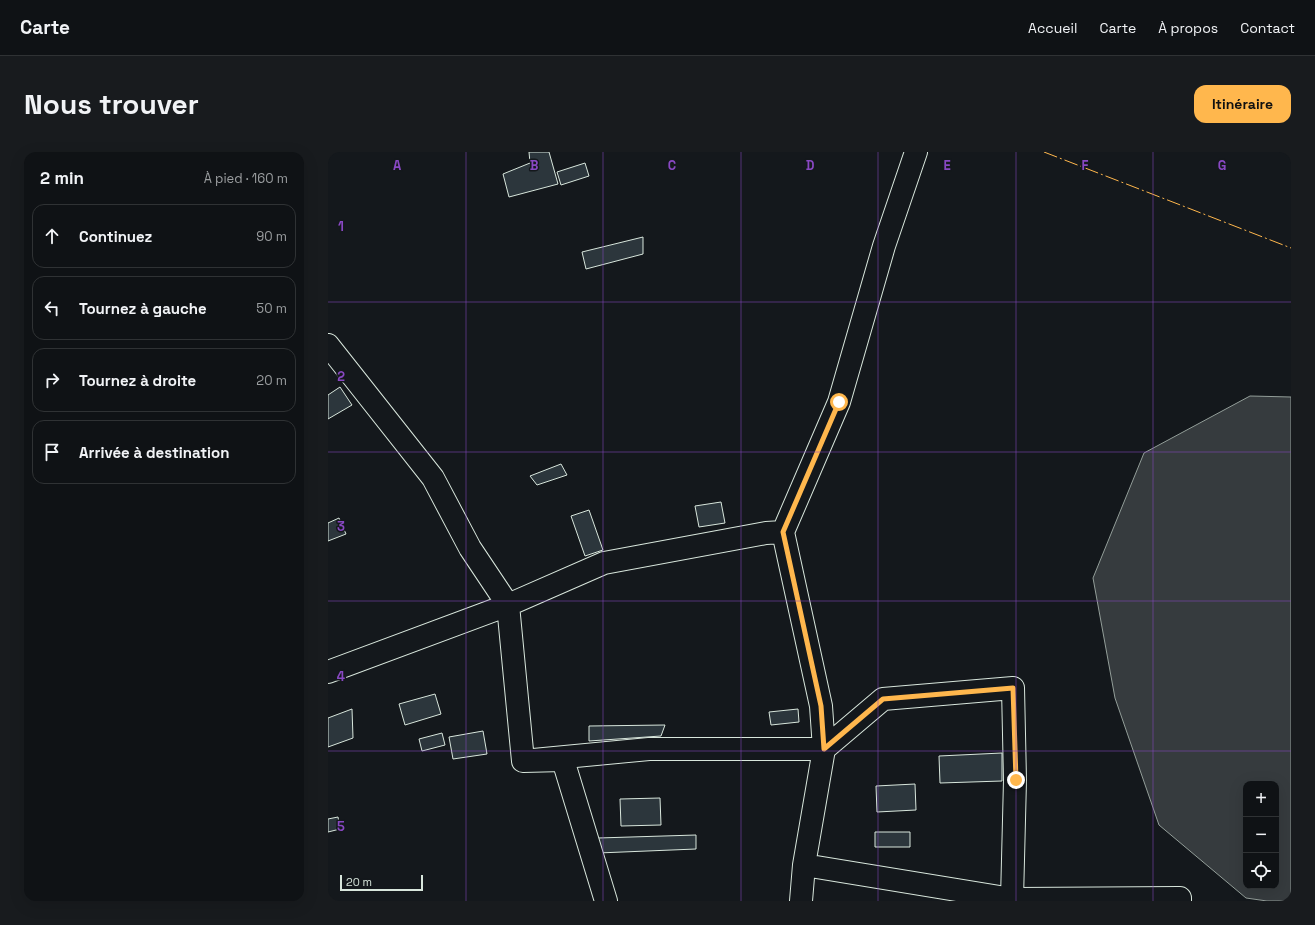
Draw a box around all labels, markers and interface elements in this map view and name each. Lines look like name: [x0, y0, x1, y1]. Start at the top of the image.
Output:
text: Carte: [20, 15, 70, 40]
text: Accueil: [1028, 19, 1077, 37]
text: Carte: [1099, 19, 1136, 37]
text: À propos: [1158, 19, 1218, 37]
text: Contact: [1240, 19, 1295, 37]
button: Itinéraire: [1194, 85, 1291, 123]
text: Nous trouver: [24, 86, 199, 122]
text: A: [393, 157, 402, 174]
text: B: [530, 157, 539, 174]
text: C: [668, 157, 676, 174]
text: D: [806, 157, 815, 174]
text: E: [943, 157, 951, 174]
text: F: [1082, 157, 1089, 174]
text: G: [1218, 157, 1226, 174]
text: 2 min: [40, 167, 84, 189]
text: À pied · 160 m: [204, 170, 288, 187]
text: 1: [338, 218, 344, 235]
icon: ahead: [41, 225, 63, 247]
text: Continuez: [79, 227, 152, 246]
text: 90 m: [256, 228, 287, 245]
icon: left: [41, 297, 63, 319]
text: Tournez à gauche: [79, 299, 207, 318]
text: 50 m: [256, 300, 287, 317]
text: 2: [337, 368, 345, 385]
icon: right: [41, 369, 63, 391]
text: Tournez à droite: [79, 371, 196, 390]
text: 20 m: [256, 372, 287, 389]
route start: [830, 393, 848, 411]
icon: arrive: [41, 441, 63, 463]
text: Arrivée à destination: [79, 443, 229, 462]
text: 3: [337, 518, 345, 535]
text: 4: [337, 668, 345, 685]
route end: [1007, 771, 1025, 789]
map controls: [1243, 781, 1279, 889]
button: +: [1243, 781, 1279, 817]
button: −: [1243, 817, 1279, 853]
text: 5: [337, 818, 345, 835]
button: locate: [1243, 853, 1279, 889]
scale bar: [340, 873, 423, 892]
text: 20 m: [346, 875, 372, 889]

